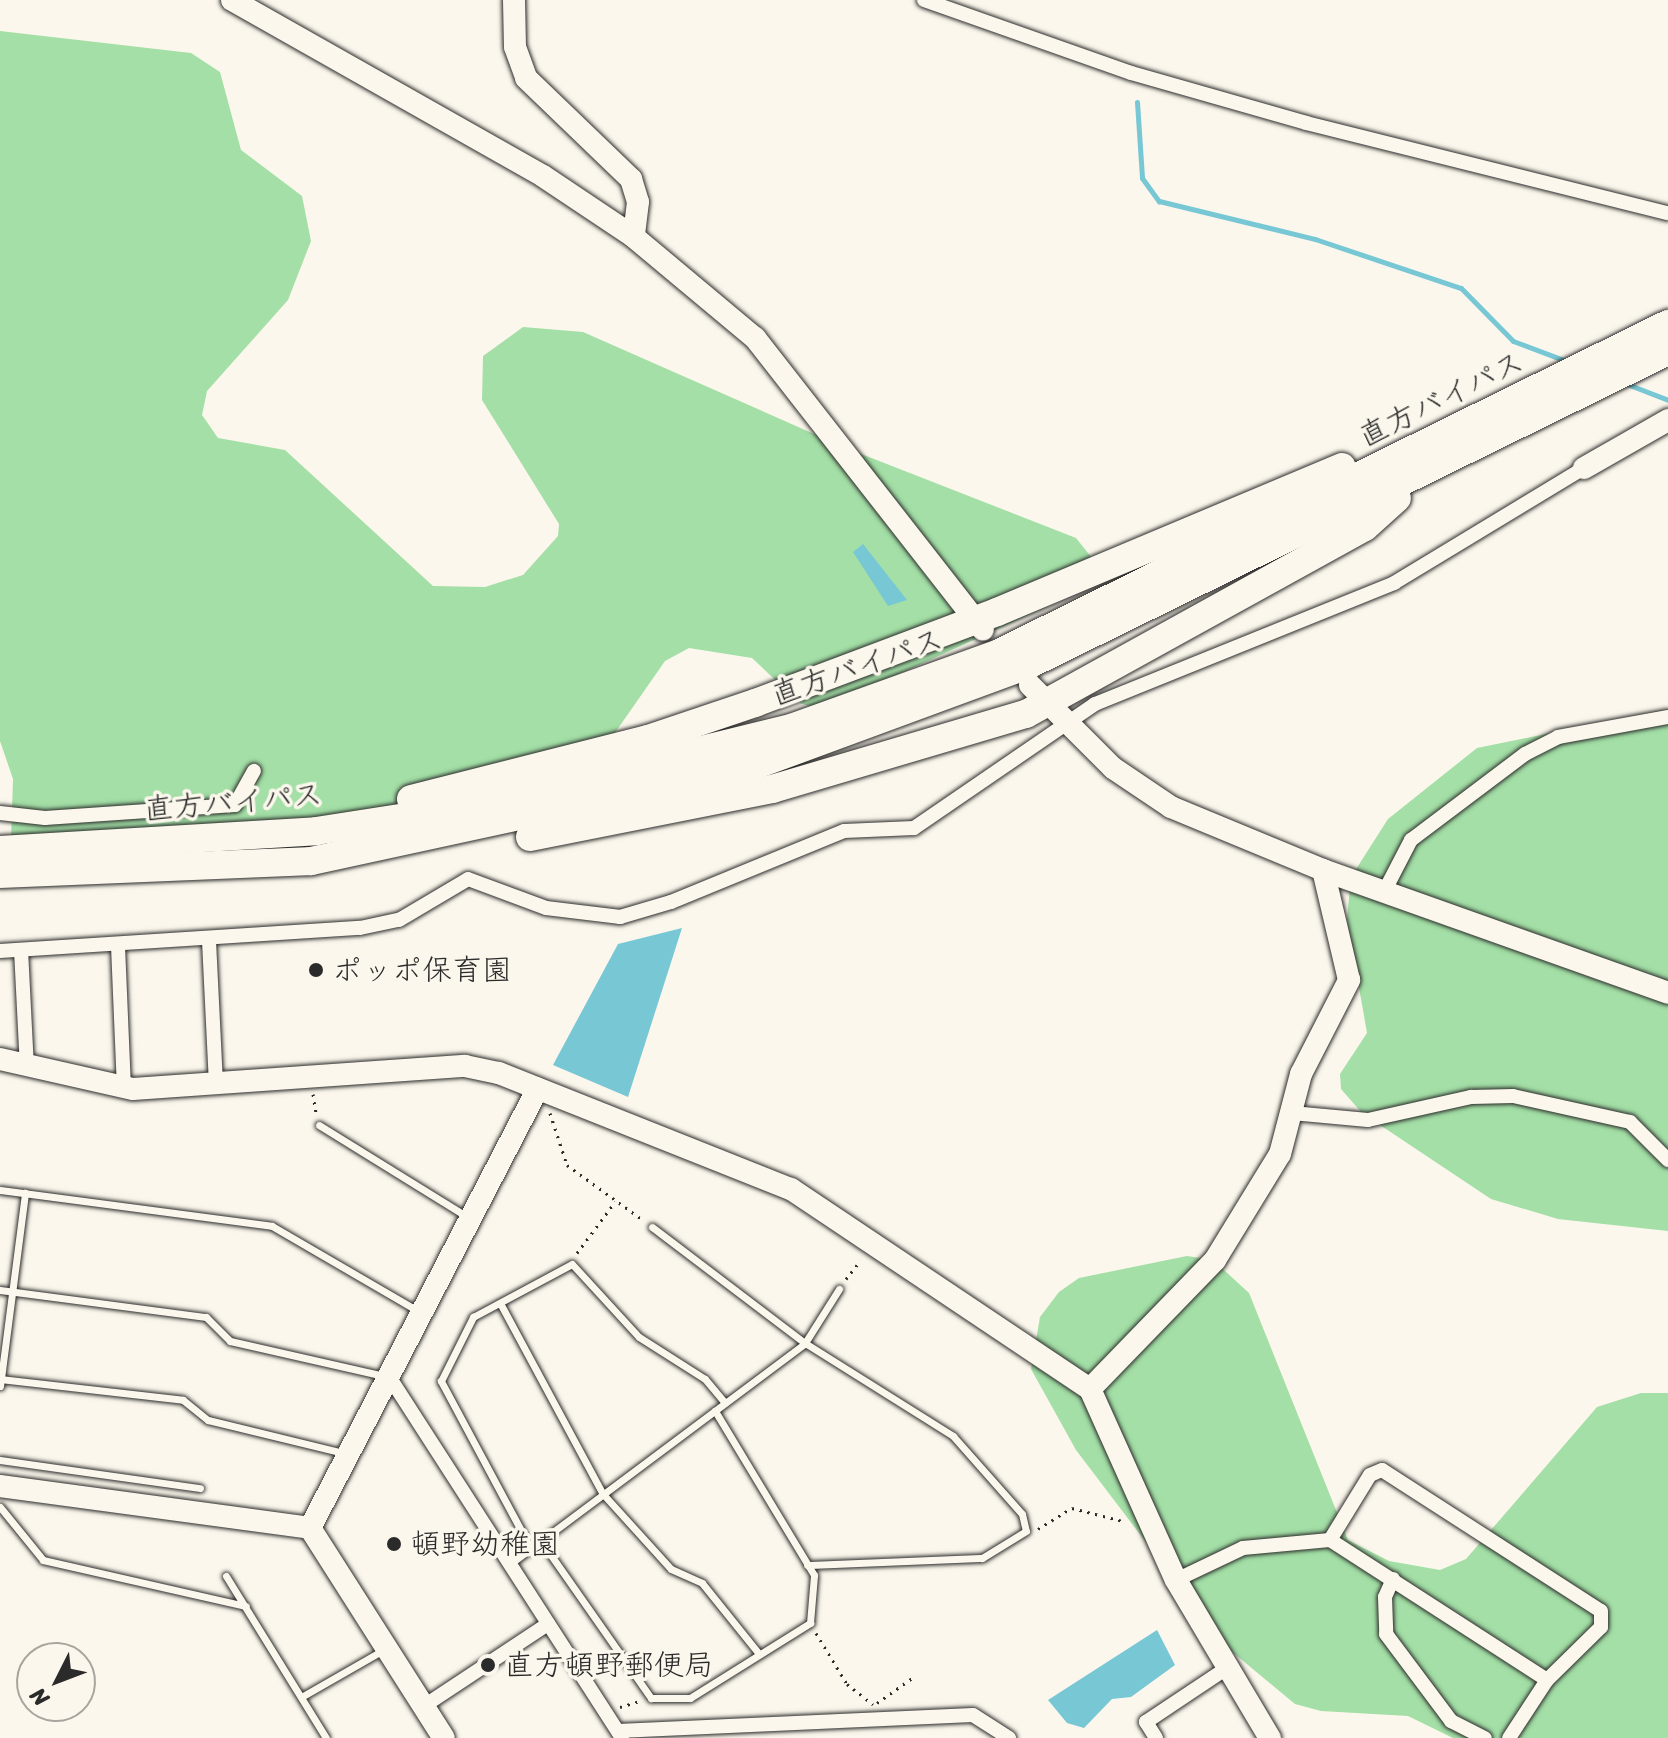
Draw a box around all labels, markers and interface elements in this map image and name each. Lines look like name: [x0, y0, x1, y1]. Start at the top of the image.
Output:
street label: 直方バイパス: [1352, 343, 1530, 455]
street label: 直方バイパス: [766, 621, 948, 713]
street label: 直方バイパス: [142, 776, 324, 828]
place label: ポッポ保育園: [332, 952, 512, 988]
marker: ポッポ保育園: [307, 961, 325, 979]
place label: 頓野幼稚園: [410, 1526, 560, 1562]
marker: 頓野幼稚園: [385, 1535, 403, 1553]
north arrow: [16, 1642, 96, 1722]
place label: 直方頓野郵便局: [504, 1647, 714, 1683]
marker: 直方頓野郵便局: [479, 1656, 497, 1674]
text: N: [20, 1678, 59, 1716]

